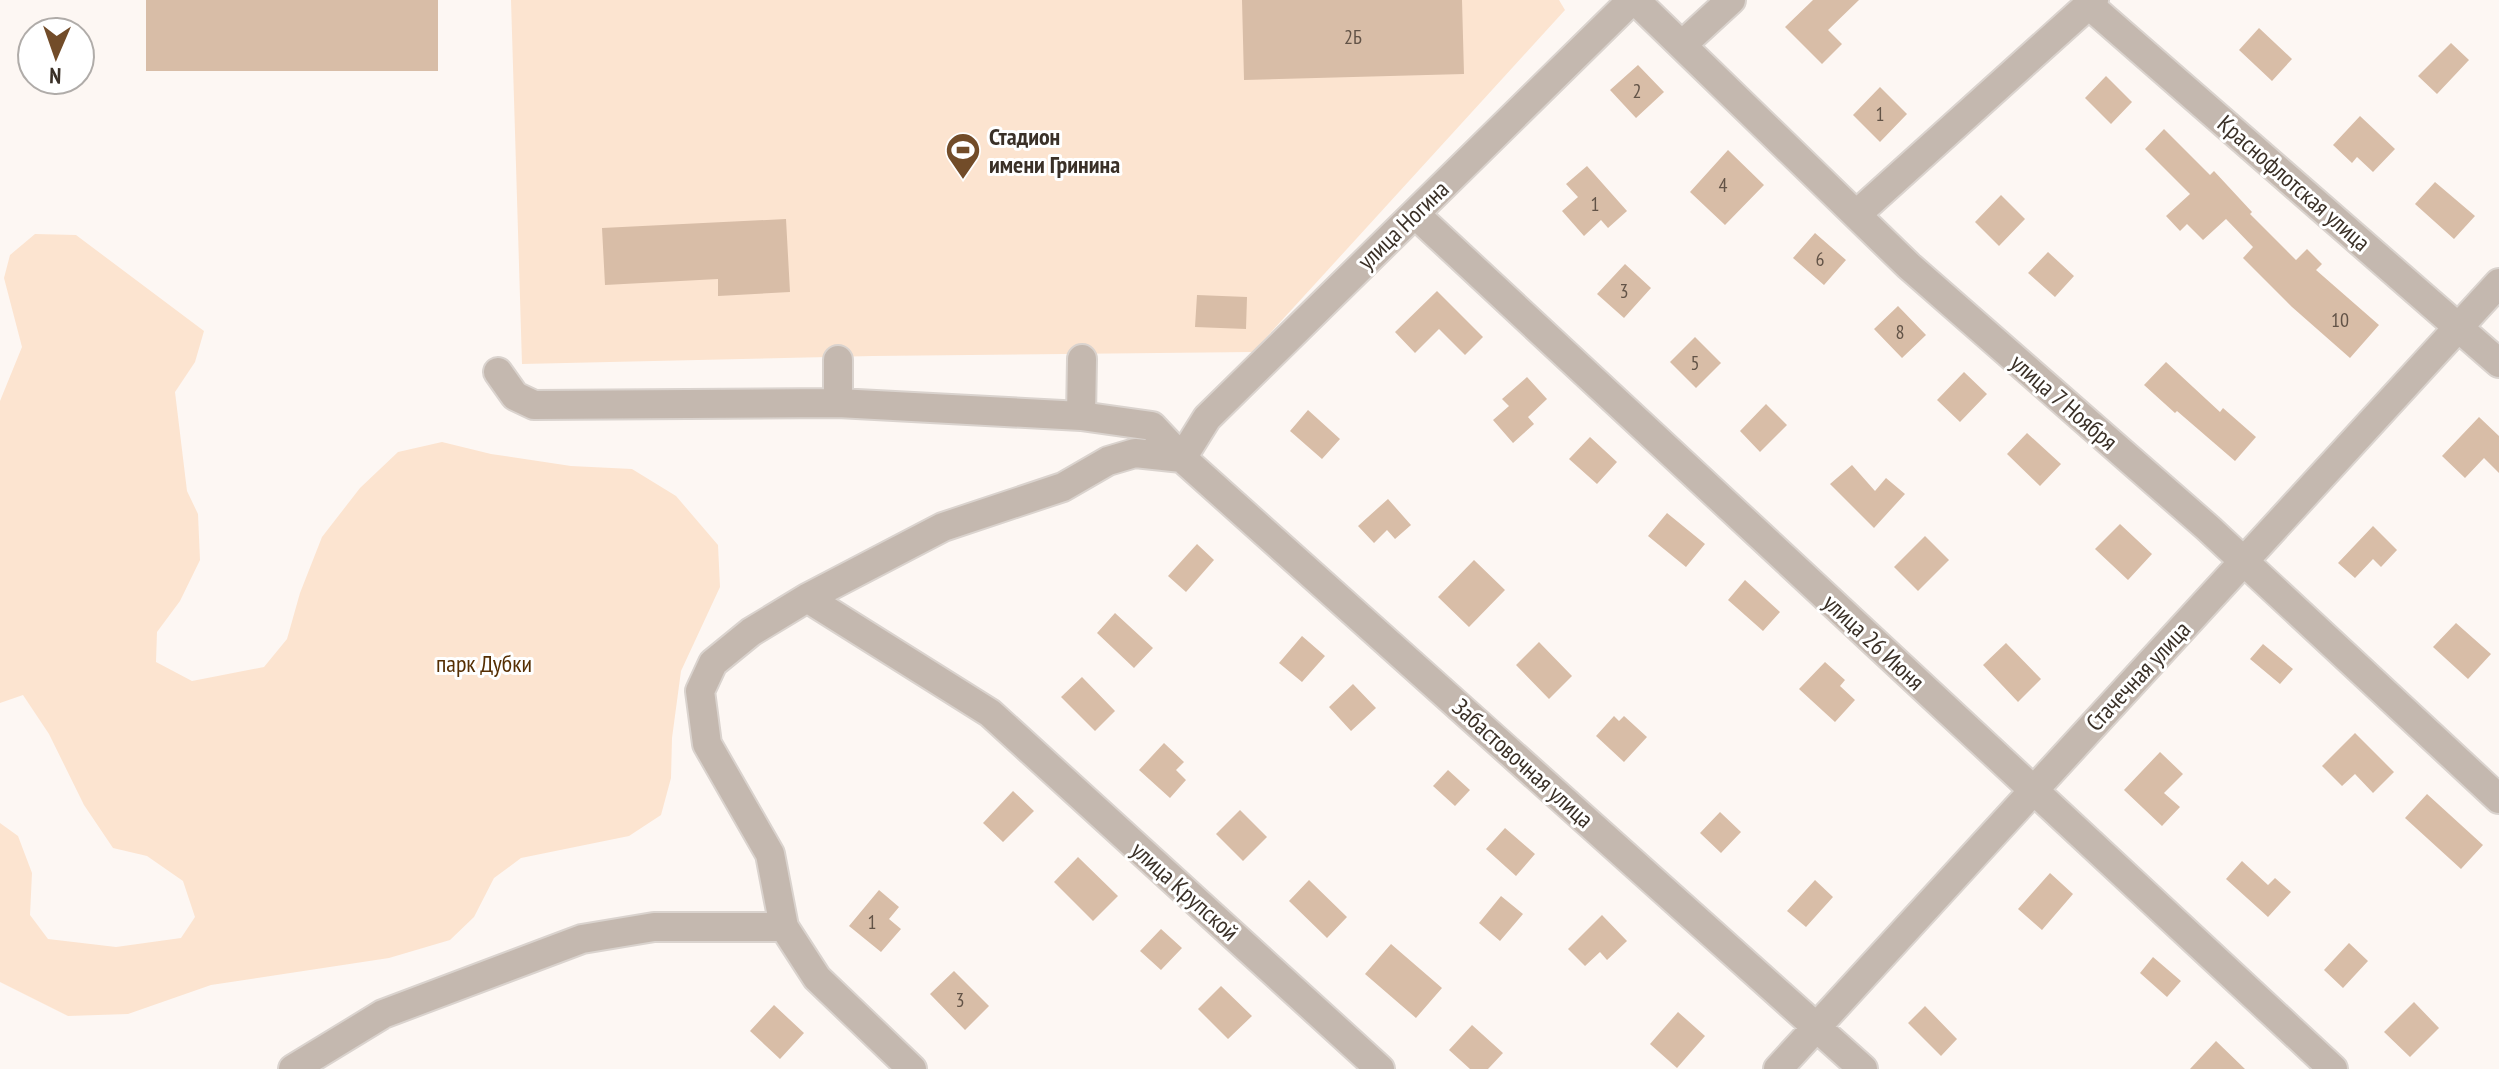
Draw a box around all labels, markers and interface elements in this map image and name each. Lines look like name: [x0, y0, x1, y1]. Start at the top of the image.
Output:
north arrow: [16, 16, 96, 96]
house number: 2Б: [1344, 24, 1362, 50]
text: N: [49, 62, 62, 90]
house number: 2: [1633, 78, 1642, 104]
house number: 1: [1876, 101, 1885, 127]
street label: Краснофлотская улица: [2211, 108, 2377, 258]
place label: Стадион имени Гринина: [989, 121, 1120, 180]
sports icon: Стадион имени Гринина: [944, 131, 982, 181]
house number: 4: [1719, 172, 1728, 198]
street label: улица Ногина: [1351, 174, 1455, 276]
house number: 1: [1591, 191, 1600, 217]
house number: 6: [1816, 246, 1825, 272]
house number: 3: [1620, 278, 1629, 304]
house number: 10: [2331, 307, 2349, 333]
house number: 8: [1896, 319, 1905, 345]
street label: улица 7 Ноября: [2004, 347, 2124, 457]
house number: 5: [1691, 350, 1700, 376]
street label: улица 26 Июня: [1817, 587, 1931, 697]
street label: Стачечная улица: [2079, 614, 2197, 738]
park label: парк Дубки: [436, 648, 532, 679]
street label: Забастовочная улица: [1446, 692, 1600, 834]
street label: улица Крупской: [1125, 835, 1245, 947]
house number: 1: [868, 909, 877, 935]
house number: 3: [956, 987, 965, 1013]

